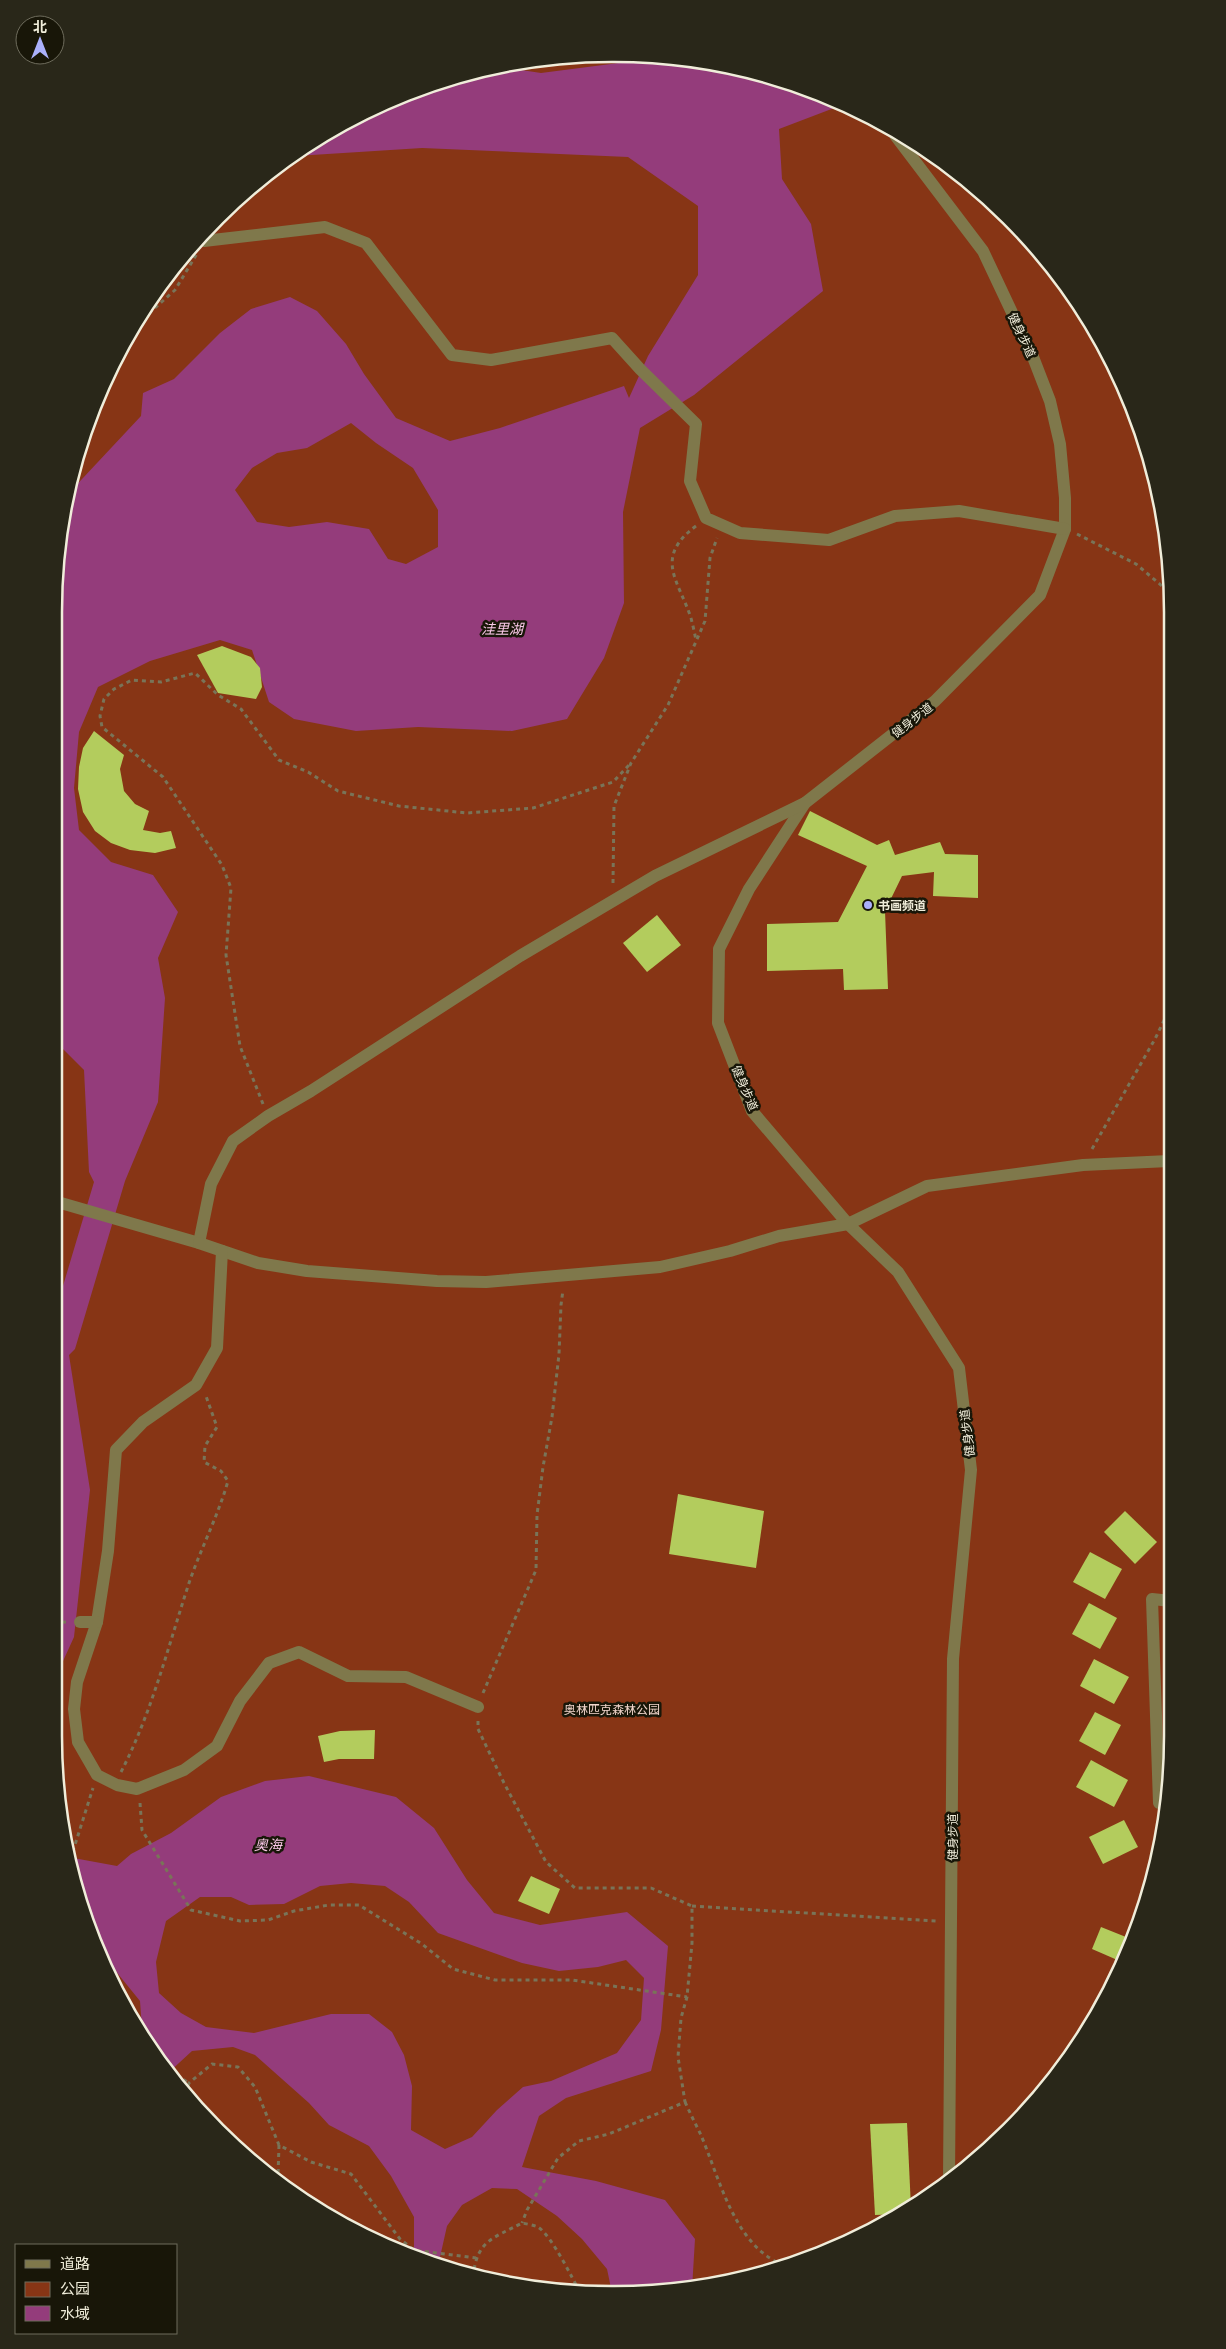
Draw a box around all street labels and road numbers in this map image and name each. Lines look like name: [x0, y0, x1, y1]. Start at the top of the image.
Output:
street label: 健身步道: [1005, 310, 1039, 360]
street label: 健身步道: [888, 699, 936, 741]
street label: 健身步道: [729, 1063, 761, 1113]
street label: 健身步道: [957, 1408, 977, 1458]
street label: 健身步道: [945, 1813, 960, 1861]

